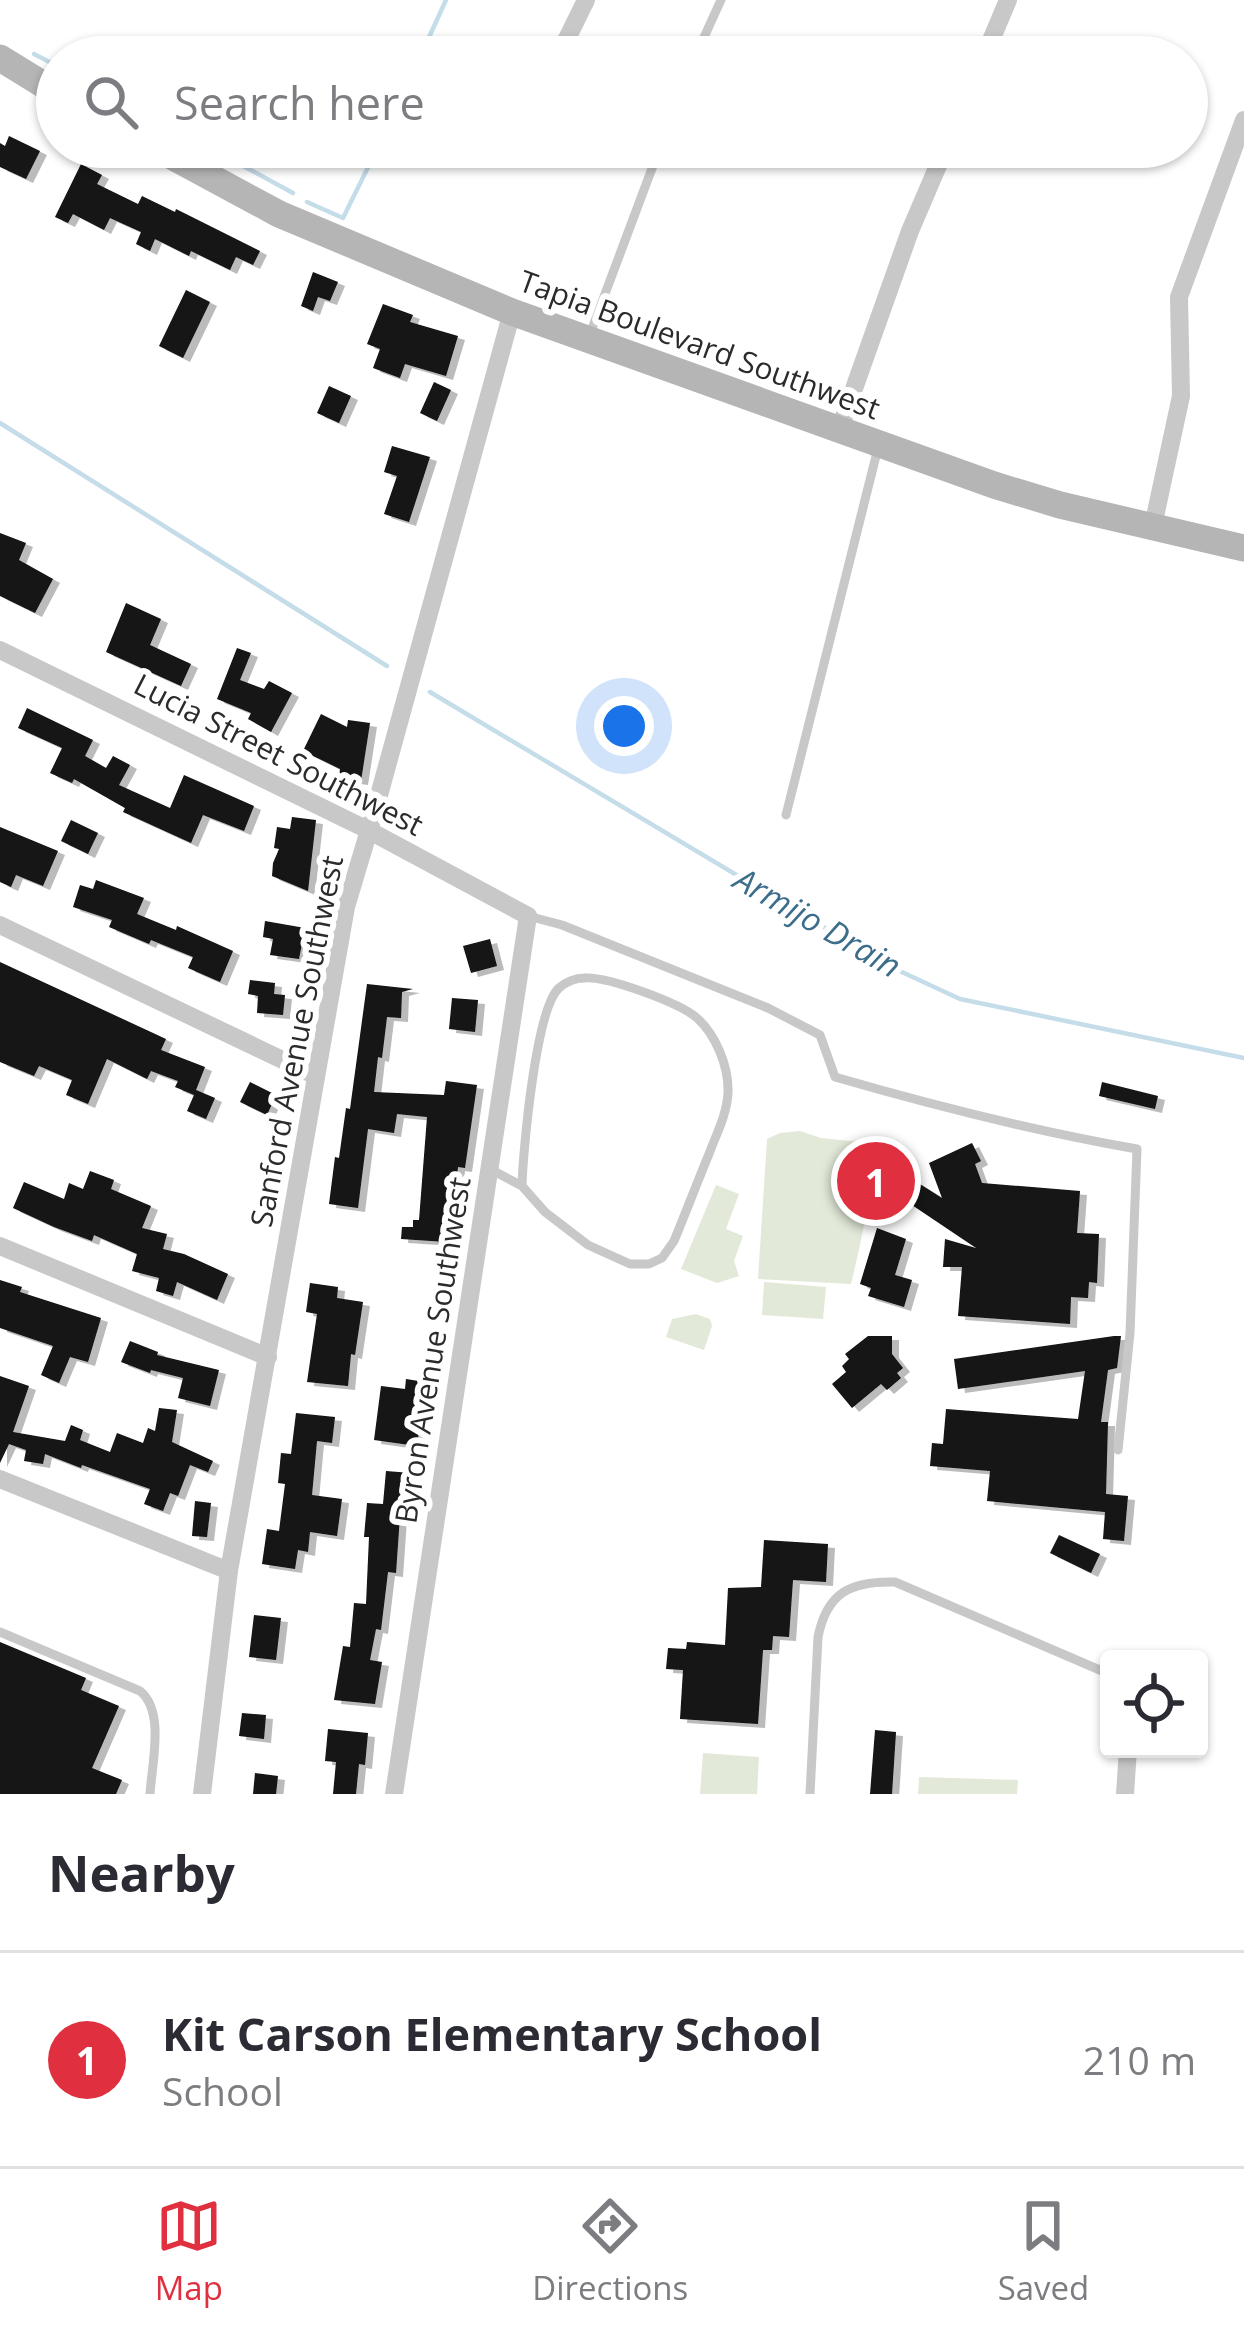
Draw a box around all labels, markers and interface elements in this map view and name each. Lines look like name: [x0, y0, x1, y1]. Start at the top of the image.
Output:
search box: [36, 36, 1208, 168]
icon: search: [78, 69, 144, 135]
text: Search here: [174, 72, 425, 133]
street label: Tapia Boulevard Southwest: [514, 260, 886, 428]
street label: Lucia Street Southwest: [128, 663, 430, 845]
your location: [594, 696, 654, 756]
street label: Sanford Avenue Southwest: [240, 852, 352, 1230]
water label: Armijo Drain: [725, 855, 909, 988]
pin: 1: [837, 1136, 915, 1226]
street label: Byron Avenue Southwest: [384, 1174, 480, 1526]
map controls: [1100, 1650, 1208, 1758]
button: locate: [1100, 1650, 1208, 1758]
text: Nearby: [48, 1837, 235, 1907]
text: Kit Carson Elementary School: [162, 2003, 822, 2064]
text: 1: [76, 2033, 98, 2086]
text: 210 m: [1083, 2033, 1196, 2086]
text: School: [162, 2064, 283, 2117]
tab: Map: [155, 2193, 223, 2310]
tab: Directions: [532, 2193, 688, 2310]
tab: Saved: [998, 2193, 1089, 2310]

